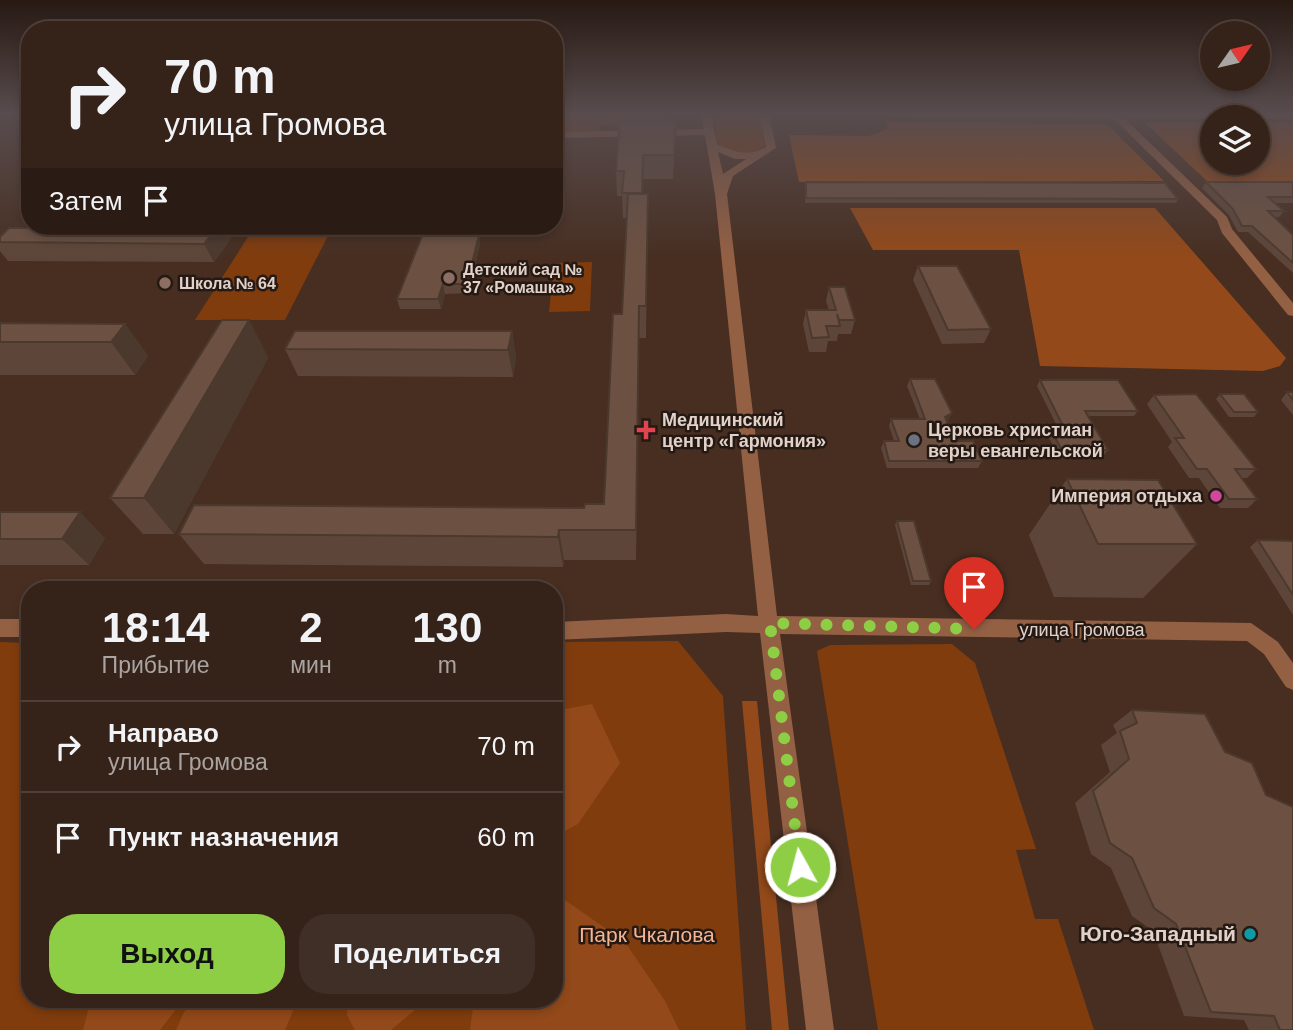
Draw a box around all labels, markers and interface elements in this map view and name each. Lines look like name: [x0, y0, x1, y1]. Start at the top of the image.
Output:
north arrow: [1200, 21, 1270, 91]
map controls: [1200, 21, 1270, 175]
icon: right: [49, 49, 140, 140]
text: 70 m: [164, 49, 276, 103]
button: layers: [1200, 105, 1270, 175]
text: улица Громова: [164, 106, 386, 142]
icon: arrive: [137, 182, 175, 220]
text: Затем: [49, 186, 123, 216]
place label: Детский сад № 37 «Ромашка»: [463, 261, 582, 296]
marker: Детский сад № 37 «Ромашка»: [441, 270, 457, 286]
marker: Школа № 64: [157, 275, 173, 291]
place label: Школа № 64: [179, 275, 276, 292]
place label: Медицинский центр «Гармония»: [662, 410, 826, 451]
marker: Медицинский центр «Гармония»: [636, 420, 656, 440]
place label: Церковь христиан веры евангельской: [928, 420, 1103, 461]
marker: Церковь христиан веры евангельской: [906, 432, 922, 448]
place label: Империя отдыха: [1051, 486, 1203, 506]
marker: Империя отдыха: [1208, 488, 1224, 504]
pin: [944, 557, 1004, 629]
icon: arrive: [955, 568, 993, 606]
text: 18:14: [102, 604, 209, 651]
text: 2: [299, 604, 323, 651]
text: 130: [412, 604, 482, 651]
street label: улица Громова: [1020, 620, 1145, 640]
text: Прибытие: [102, 652, 210, 678]
text: мин: [290, 652, 332, 678]
text: m: [438, 652, 457, 678]
text: Направо: [108, 718, 219, 748]
icon: right: [49, 728, 87, 766]
text: 70 m: [477, 731, 535, 761]
text: улица Громова: [108, 749, 268, 775]
icon: arrive: [49, 819, 87, 857]
text: Пункт назначения: [108, 822, 339, 852]
text: 60 m: [477, 822, 535, 852]
position arrow: [763, 830, 837, 904]
button: Выход: [49, 914, 285, 994]
button: Поделиться: [299, 914, 535, 994]
place label: Юго-Западный: [1080, 922, 1236, 945]
park label: Парк Чкалова: [579, 923, 715, 946]
marker: Юго-Западный: [1242, 926, 1258, 942]

